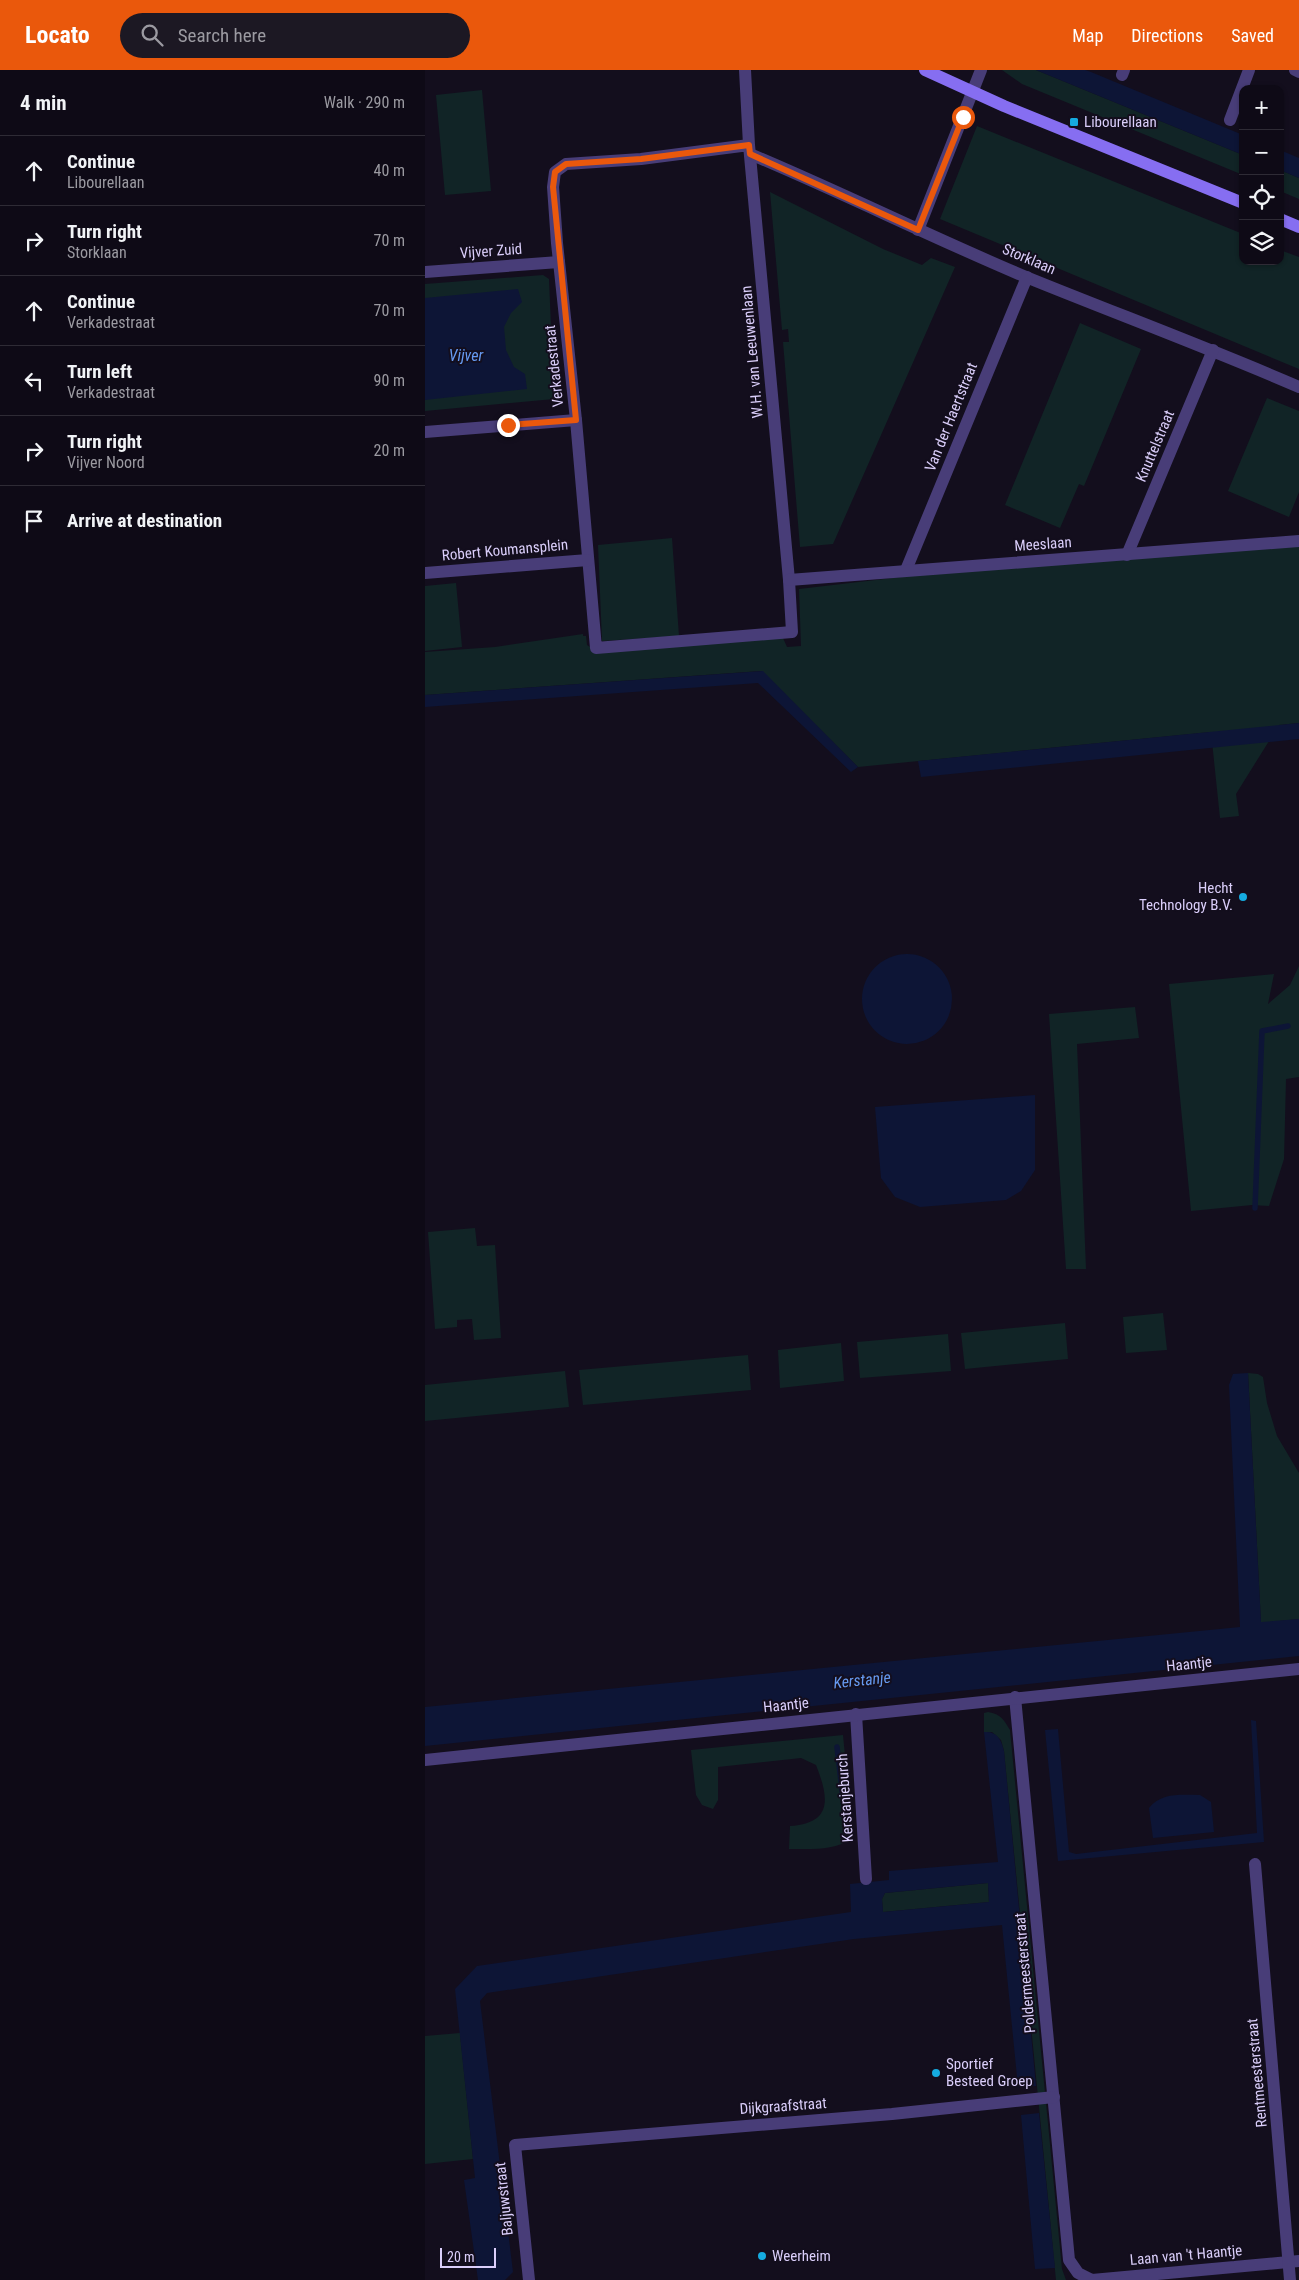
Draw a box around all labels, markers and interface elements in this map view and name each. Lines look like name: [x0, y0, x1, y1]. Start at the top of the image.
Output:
search box: [120, 13, 470, 58]
text: Locato: [25, 21, 90, 49]
icon: search: [138, 21, 166, 49]
text: Search here: [178, 24, 266, 47]
text: Map: [1072, 25, 1103, 46]
text: Directions: [1131, 25, 1203, 46]
text: Saved: [1231, 25, 1274, 46]
map controls: [1239, 85, 1284, 265]
button: +: [1239, 85, 1284, 130]
text: 4 min: [20, 91, 67, 115]
text: Walk · 290 m: [324, 93, 405, 112]
route start: [952, 106, 975, 129]
place label: Libourellaan: [1084, 113, 1157, 131]
marker: Libourellaan: [1068, 116, 1080, 128]
button: −: [1239, 130, 1284, 175]
text: Continue: [67, 150, 135, 173]
icon: ahead: [20, 157, 48, 185]
text: 40 m: [373, 161, 405, 180]
text: Libourellaan: [67, 173, 145, 192]
button: locate: [1239, 175, 1284, 220]
text: Turn right: [67, 220, 142, 243]
button: layers: [1239, 220, 1284, 265]
icon: right: [20, 227, 48, 255]
text: 70 m: [373, 231, 405, 250]
street label: Vijver Zuid: [459, 240, 523, 262]
street label: Storklaan: [1000, 240, 1058, 278]
text: Storklaan: [67, 243, 127, 262]
street label: W.H. van Leeuwenlaan: [737, 285, 767, 419]
text: Continue: [67, 290, 135, 313]
icon: ahead: [20, 297, 48, 325]
text: 70 m: [373, 301, 405, 320]
text: Verkadestraat: [67, 313, 155, 332]
street label: Verkadestraat: [541, 324, 567, 408]
water label: Vijver: [449, 346, 484, 365]
text: Turn left: [67, 360, 132, 383]
street label: Van der Haertstraat: [921, 360, 981, 474]
icon: left: [20, 367, 48, 395]
text: 90 m: [373, 371, 405, 390]
text: Verkadestraat: [67, 383, 155, 402]
street label: Knuttelstraat: [1132, 407, 1178, 485]
route end: [497, 414, 520, 437]
text: Turn right: [67, 430, 142, 453]
icon: right: [20, 437, 48, 465]
text: 20 m: [373, 441, 405, 460]
text: Vijver Noord: [67, 453, 145, 472]
icon: arrive: [20, 507, 48, 535]
text: Arrive at destination: [67, 509, 222, 532]
street label: Meeslaan: [1014, 533, 1072, 555]
street label: Robert Koumansplein: [441, 536, 569, 564]
place label: Hecht Technology B.V.: [1139, 879, 1233, 914]
marker: Hecht Technology B.V.: [1237, 891, 1249, 903]
street label: Haantje: [1165, 1653, 1213, 1675]
water label: Kerstanje: [832, 1668, 892, 1692]
street label: Haantje: [762, 1694, 810, 1716]
street label: Kerstanjeburch: [833, 1753, 857, 1843]
street label: Poldermeesterstraat: [1011, 1912, 1039, 2034]
street label: Rentmeesterstraat: [1243, 2018, 1271, 2128]
place label: Sportief Besteed Groep: [946, 2055, 1033, 2090]
marker: Sportief Besteed Groep: [930, 2067, 942, 2079]
street label: Dijkgraafstraat: [739, 2094, 827, 2118]
street label: Baljuwstraat: [491, 2161, 517, 2237]
street label: Laan van 't Haantje: [1129, 2241, 1243, 2269]
scale bar: [440, 2245, 496, 2268]
place label: Weerheim: [772, 2247, 831, 2265]
text: 20 m: [447, 2249, 475, 2265]
marker: Weerheim: [756, 2250, 768, 2262]

